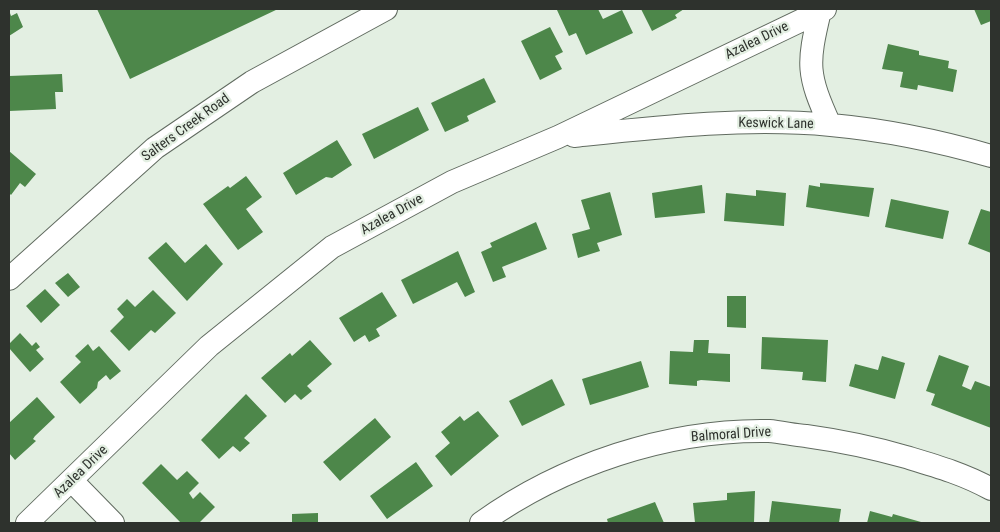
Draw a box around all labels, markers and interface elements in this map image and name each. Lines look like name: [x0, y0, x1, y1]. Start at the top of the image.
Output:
street label: Azalea Drive: [722, 18, 792, 64]
street label: Salters Creek Road: [139, 90, 233, 166]
street label: Keswick Lane: [738, 115, 814, 133]
street label: Azalea Drive: [358, 191, 426, 239]
street label: Balmoral Drive: [690, 424, 772, 446]
street label: Azalea Drive: [50, 442, 112, 502]

